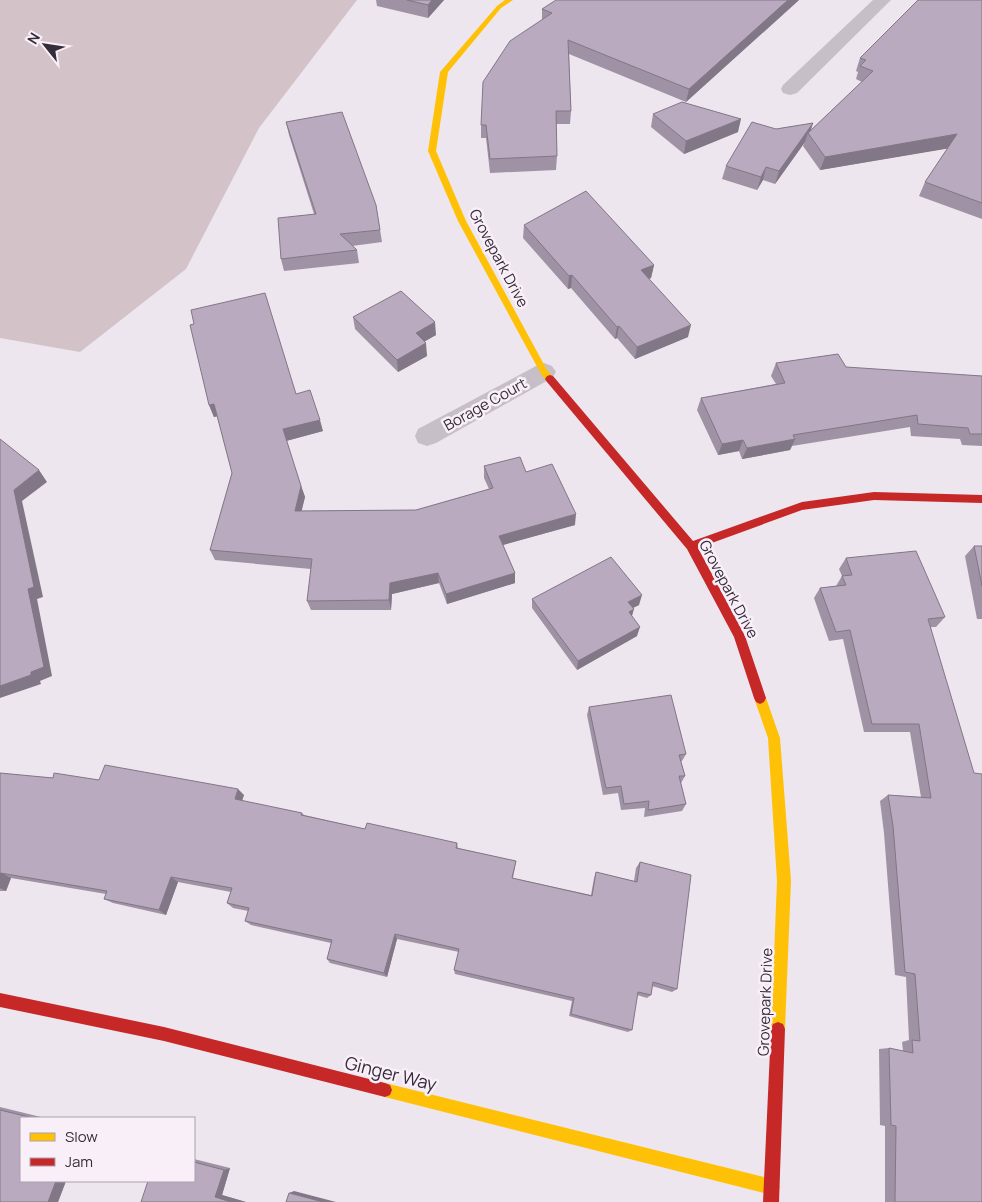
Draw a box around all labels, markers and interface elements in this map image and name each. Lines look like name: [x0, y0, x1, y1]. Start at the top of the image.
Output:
north arrow: [20, 20, 70, 70]
text: N: [23, 29, 44, 47]
street label: Grovepark Drive: [464, 205, 534, 311]
street label: Borage Court: [440, 372, 530, 436]
street label: Grovepark Drive: [694, 536, 764, 642]
street label: Grovepark Drive: [753, 947, 777, 1057]
street label: Ginger Way: [343, 1050, 440, 1096]
legend: [20, 1117, 195, 1182]
text: Slow: [65, 1126, 98, 1147]
text: Jam: [65, 1151, 93, 1172]

